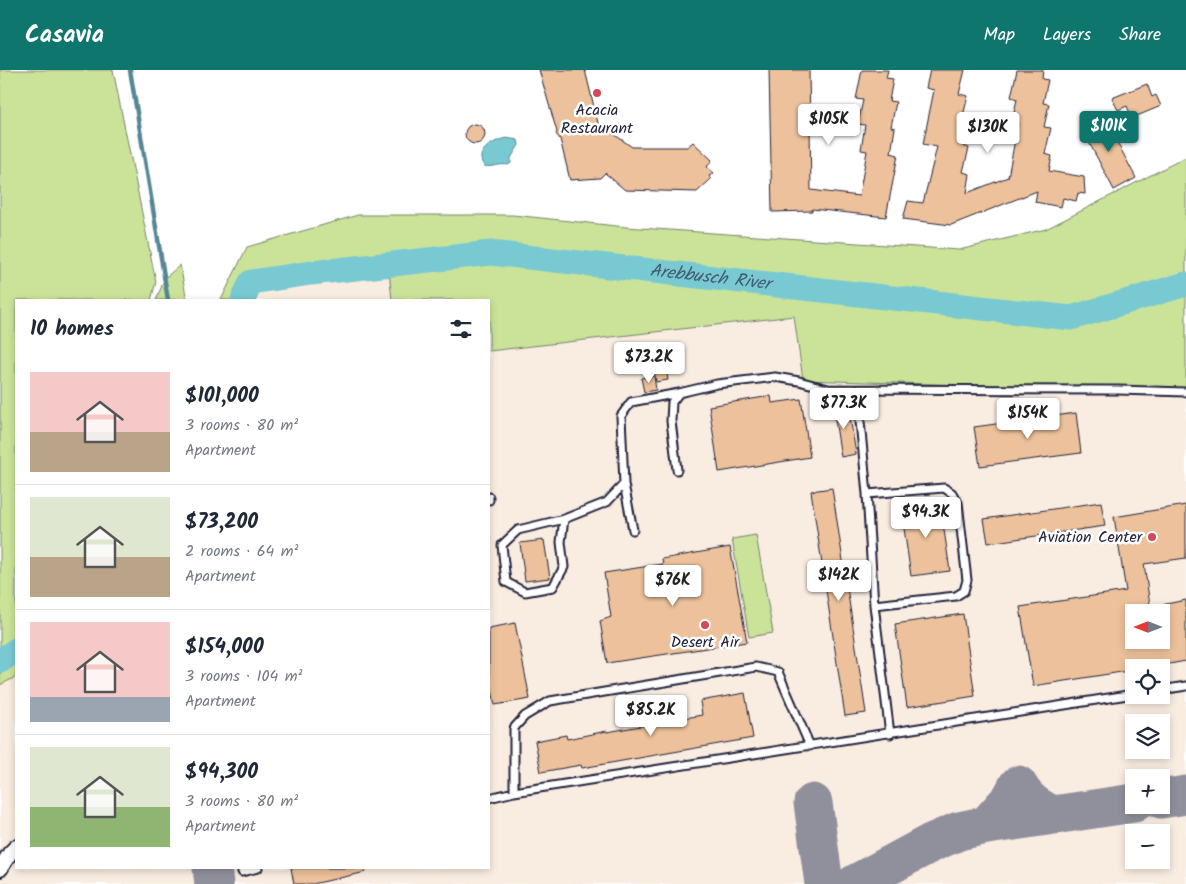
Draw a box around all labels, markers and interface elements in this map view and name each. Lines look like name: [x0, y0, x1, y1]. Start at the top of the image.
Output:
text: Casavia: [25, 16, 104, 55]
text: Map: [984, 21, 1015, 50]
text: Layers: [1043, 21, 1091, 50]
text: Share: [1119, 21, 1161, 50]
marker: Acacia Restaurant: [591, 87, 603, 99]
place label: Acacia Restaurant: [561, 98, 634, 141]
pin: $105K: [794, 104, 864, 146]
text: $105K: [809, 107, 849, 132]
pin: $101K: [1074, 111, 1144, 153]
pin: $130K: [953, 112, 1023, 154]
text: $101K: [1091, 114, 1127, 139]
text: $130K: [968, 115, 1008, 140]
water label: Arebbusch River: [648, 256, 776, 299]
text: 10 homes: [30, 313, 114, 346]
icon: filters: [447, 315, 475, 343]
pin: $73.2K: [608, 342, 690, 384]
text: $73.2K: [625, 345, 673, 370]
text: $101,000: [185, 380, 259, 413]
pin: $77.3K: [803, 388, 885, 430]
text: $77.3K: [821, 391, 867, 416]
icon: home: [70, 392, 130, 452]
pin: $154K: [993, 398, 1063, 440]
text: $154K: [1008, 401, 1048, 426]
text: 3 rooms · 80 m²: [185, 413, 298, 438]
text: Apartment: [185, 438, 256, 463]
pin: $94.3K: [885, 496, 967, 539]
text: $94.3K: [902, 500, 950, 525]
text: $73,200: [185, 506, 258, 539]
icon: home: [70, 517, 130, 577]
place label: Aviation Center: [1038, 525, 1144, 550]
marker: Aviation Center: [1146, 531, 1158, 543]
text: 2 rooms · 64 m²: [185, 539, 298, 564]
pin: $142K: [804, 560, 874, 602]
text: $142K: [818, 563, 860, 588]
text: Apartment: [185, 564, 256, 589]
pin: $76K: [643, 564, 703, 607]
text: $76K: [655, 568, 691, 593]
north arrow: [1125, 604, 1170, 649]
map controls: [1125, 604, 1170, 869]
marker: Desert Air: [699, 619, 711, 631]
place label: Desert Air: [671, 630, 741, 655]
text: $154,000: [185, 631, 264, 664]
icon: home: [70, 642, 130, 702]
button: locate: [1125, 659, 1170, 704]
text: 3 rooms · 104 m²: [185, 664, 302, 689]
text: Apartment: [185, 689, 256, 714]
pin: $85.2K: [610, 694, 692, 737]
text: $85.2K: [626, 698, 676, 723]
button: layers: [1125, 714, 1170, 759]
text: $94,300: [185, 756, 258, 789]
icon: home: [70, 767, 130, 827]
button: +: [1125, 769, 1170, 814]
text: 3 rooms · 80 m²: [185, 789, 298, 814]
text: Apartment: [185, 814, 256, 839]
button: −: [1125, 824, 1170, 869]

